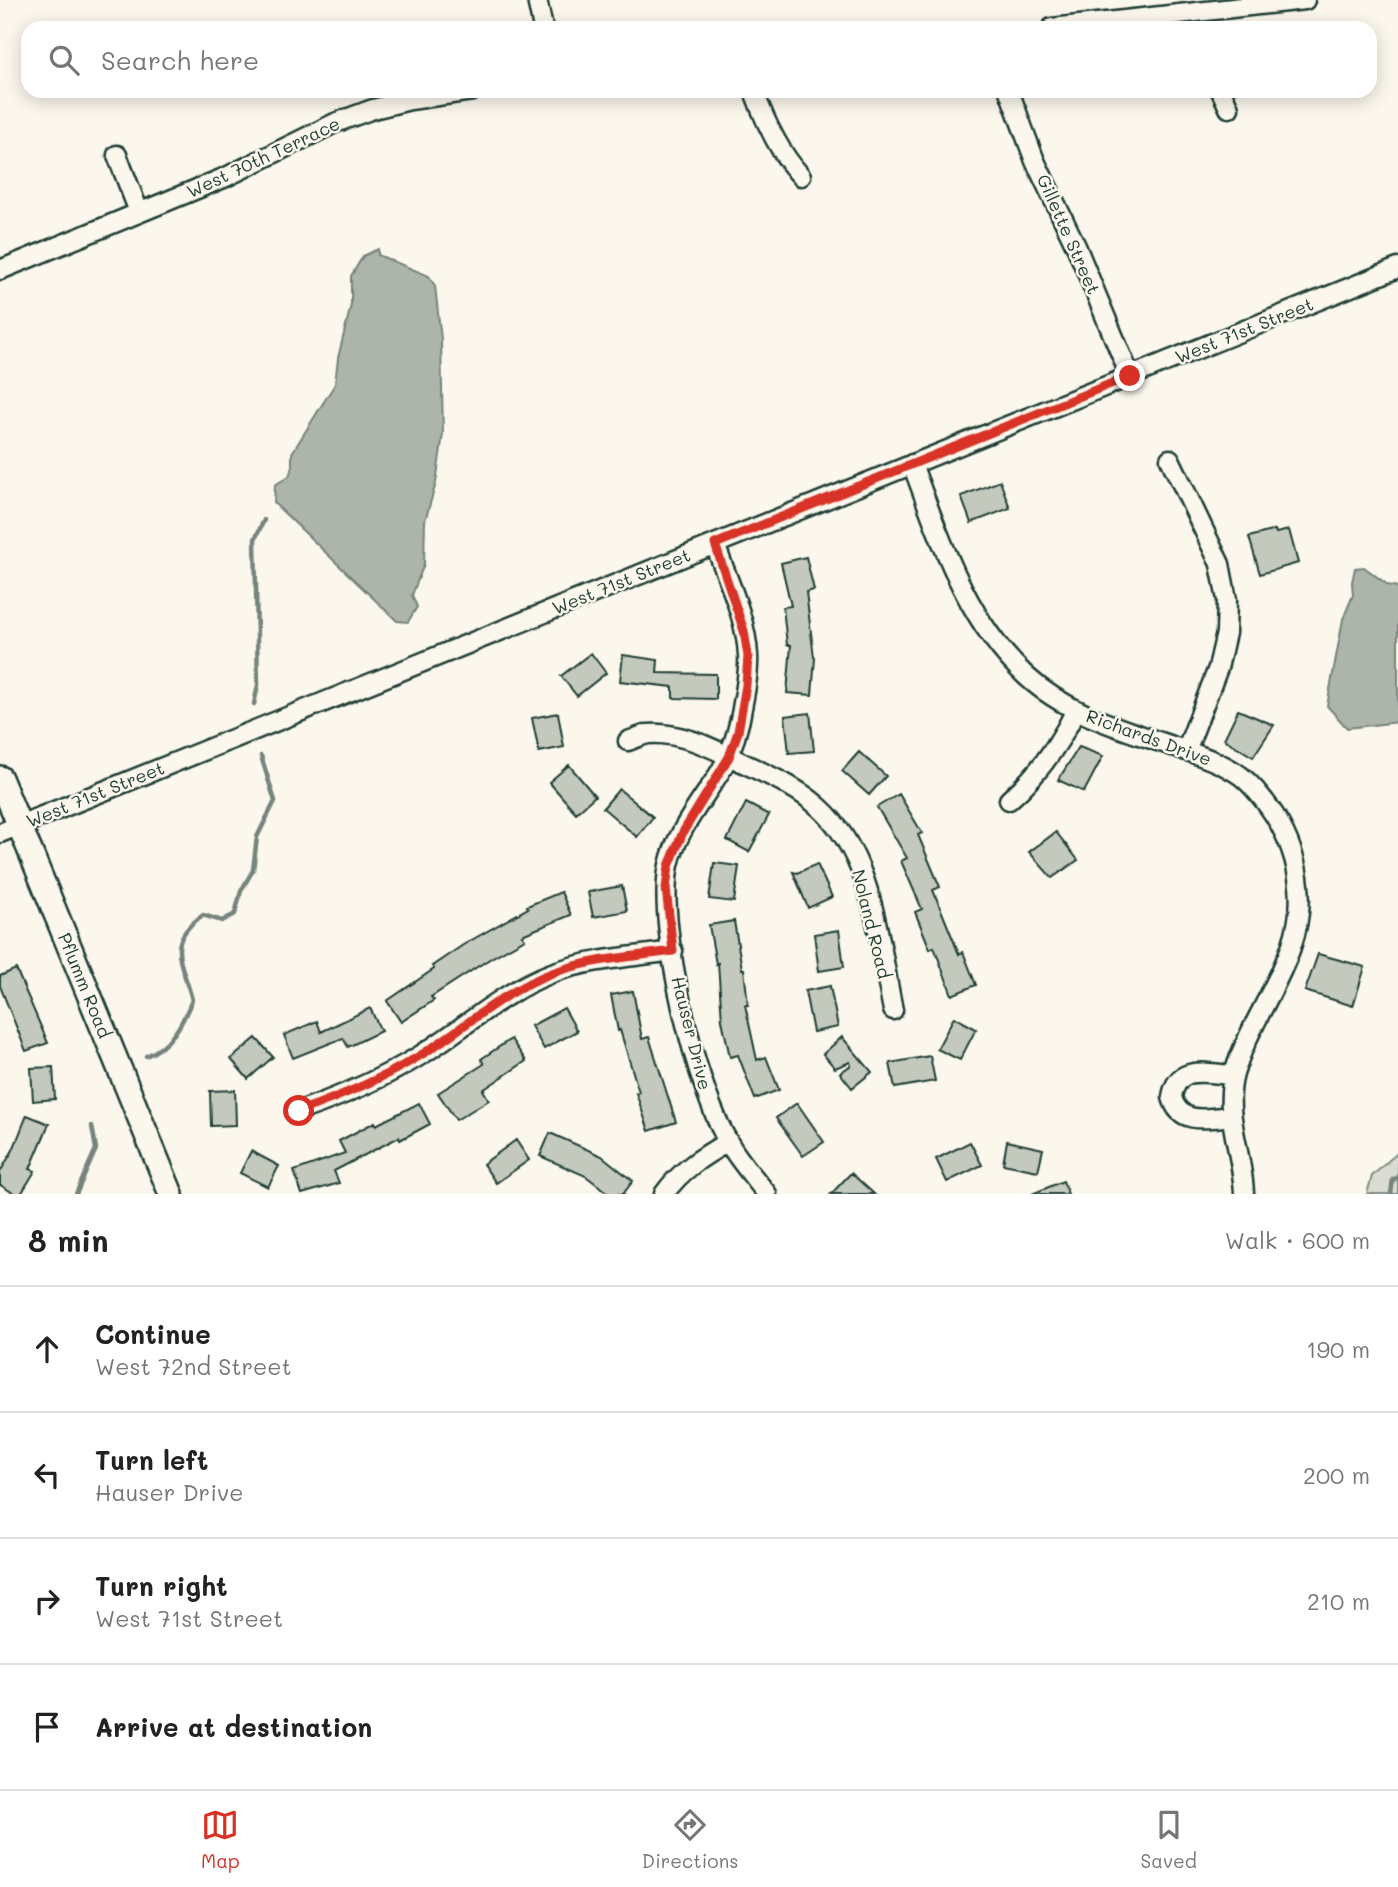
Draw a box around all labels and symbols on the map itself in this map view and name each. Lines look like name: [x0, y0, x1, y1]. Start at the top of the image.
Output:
street label: West 70th Terrace: [182, 111, 344, 203]
street label: Gillette Street: [1032, 170, 1106, 298]
street label: West 71st Street: [1171, 291, 1317, 369]
route end: [1114, 360, 1145, 391]
street label: West 71st Street: [548, 542, 694, 620]
street label: Richards Drive: [1083, 703, 1215, 771]
street label: West 71st Street: [22, 755, 168, 833]
street label: Noland Road: [847, 867, 897, 981]
street label: Pflumm Road: [53, 929, 118, 1041]
street label: Hauser Drive: [666, 974, 718, 1092]
route start: [283, 1095, 314, 1126]

